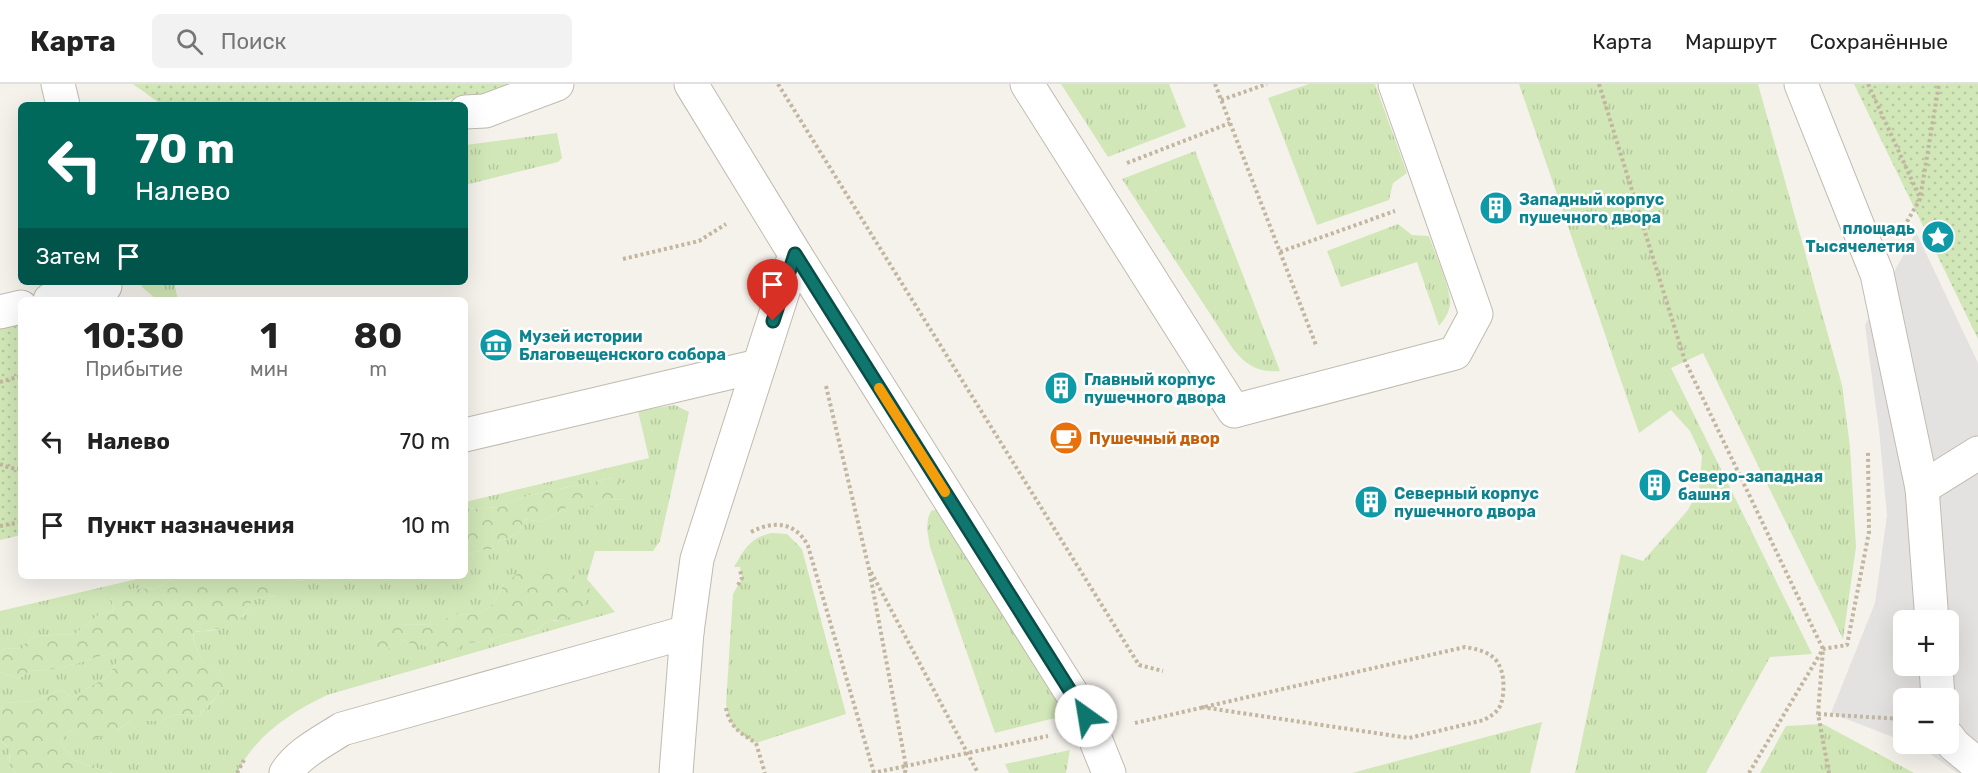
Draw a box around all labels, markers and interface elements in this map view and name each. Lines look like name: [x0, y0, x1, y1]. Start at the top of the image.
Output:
search box: [152, 14, 572, 68]
text: Карта: [30, 25, 116, 58]
icon: search: [173, 25, 206, 58]
text: Поиск: [221, 28, 286, 55]
text: Карта: [1592, 29, 1652, 54]
text: Маршрут: [1685, 29, 1777, 54]
text: Сохранённые: [1810, 29, 1948, 54]
text: 70 m: [135, 124, 235, 174]
icon: left: [36, 126, 114, 204]
text: Налево: [135, 175, 231, 207]
building icon: Западный корпус пушечного двора: [1478, 190, 1514, 226]
place label: Западный корпус пушечного двора: [1519, 190, 1664, 227]
place label: площадь Тысячелетия: [1805, 219, 1915, 256]
place icon: площадь Тысячелетия: [1920, 219, 1956, 255]
icon: arrive: [112, 240, 145, 273]
text: Затем: [36, 243, 100, 270]
pin: [747, 259, 798, 321]
icon: arrive: [756, 268, 789, 301]
text: 10:30: [84, 314, 185, 357]
text: 1: [260, 314, 278, 357]
text: 80: [354, 314, 402, 357]
museum icon: Музей истории Благовещенского собора: [478, 327, 514, 363]
place label: Музей истории Благовещенского собора: [519, 327, 726, 364]
text: Прибытие: [85, 357, 183, 381]
text: мин: [250, 357, 288, 381]
text: m: [369, 357, 387, 381]
building icon: Главный корпус пушечного двора: [1043, 370, 1079, 406]
place label: Главный корпус пушечного двора: [1084, 370, 1226, 407]
cafe icon: Пушечный двор: [1048, 420, 1084, 456]
icon: left: [36, 425, 69, 458]
text: Налево: [87, 428, 170, 455]
text: 70 m: [400, 428, 450, 455]
place label: Пушечный двор: [1089, 429, 1220, 448]
building icon: Северо-западная башня: [1637, 467, 1673, 503]
place label: Северо-западная башня: [1678, 467, 1823, 504]
building icon: Северный корпус пушечного двора: [1353, 484, 1389, 520]
place label: Северный корпус пушечного двора: [1394, 484, 1539, 521]
icon: arrive: [36, 509, 69, 542]
text: Пункт назначения: [87, 512, 295, 539]
text: 10 m: [402, 512, 450, 539]
map controls: [1893, 610, 1959, 754]
button: +: [1893, 610, 1959, 676]
position arrow: [1054, 684, 1118, 748]
button: −: [1893, 688, 1959, 754]

